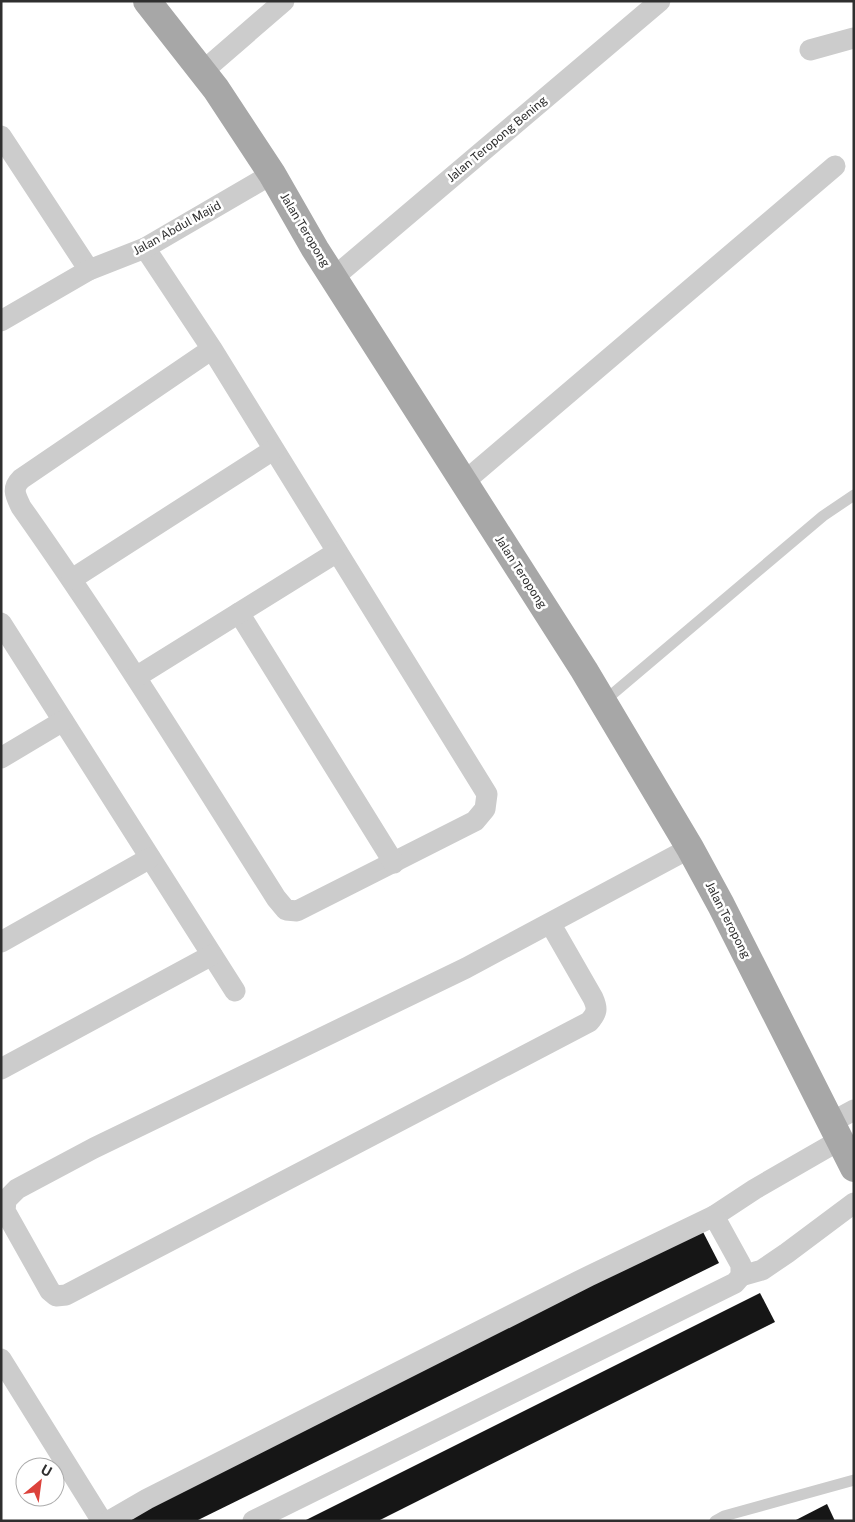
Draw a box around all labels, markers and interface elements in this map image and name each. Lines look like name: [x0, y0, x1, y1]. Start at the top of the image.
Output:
street label: Jalan Teropong Bening: [444, 93, 550, 185]
street label: Jalan Teropong: [277, 190, 333, 270]
street label: Jalan Abdul Majid: [131, 198, 223, 258]
street label: Jalan Teropong: [492, 533, 550, 611]
street label: Jalan Teropong: [703, 879, 753, 961]
north arrow: [15, 1457, 65, 1507]
text: U: [38, 1461, 55, 1480]

